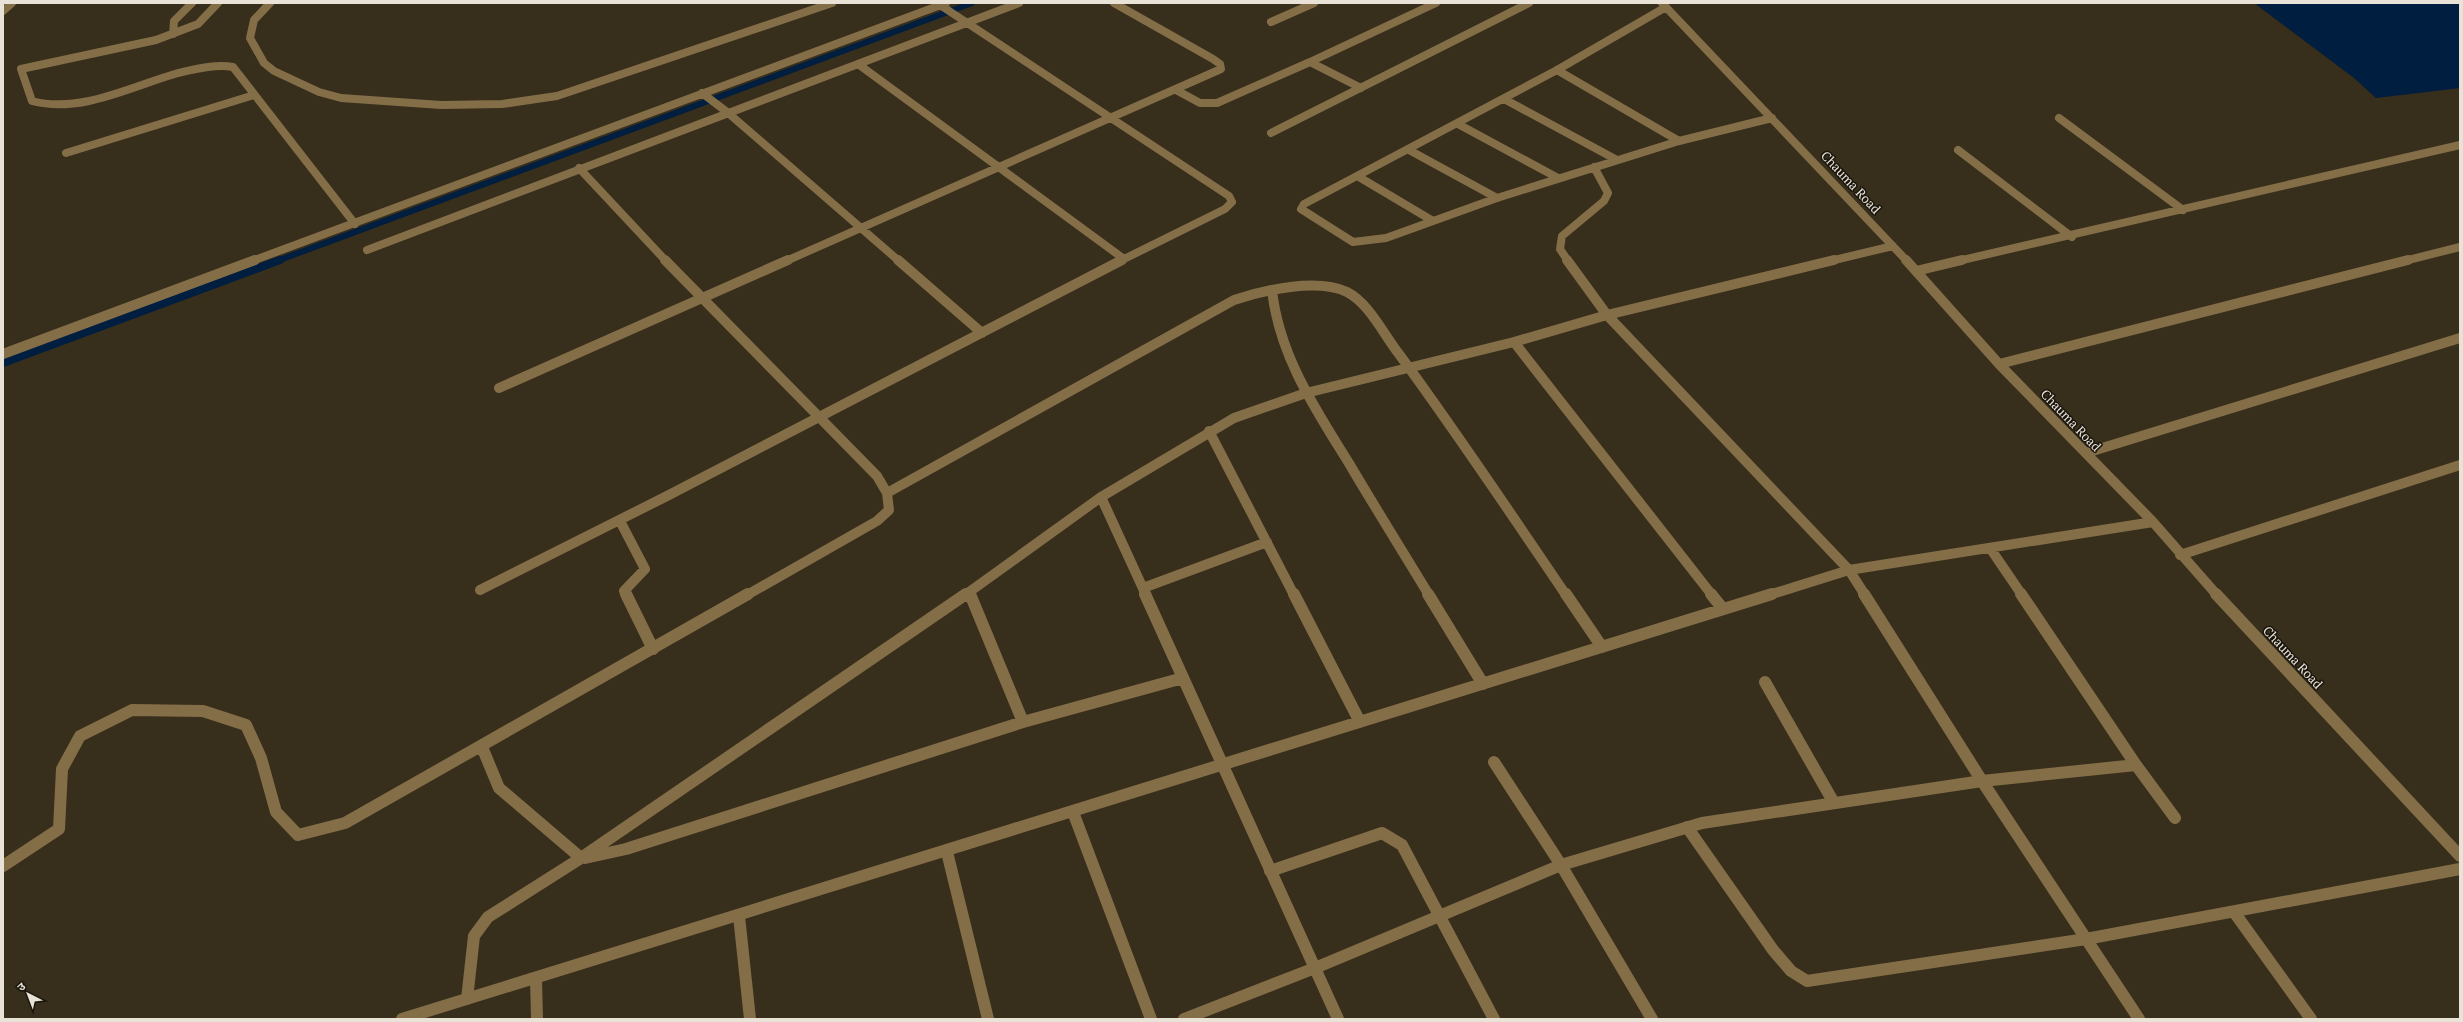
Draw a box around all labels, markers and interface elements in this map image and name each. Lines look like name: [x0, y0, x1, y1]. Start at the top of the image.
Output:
street label: Chauma Road: [1817, 147, 1885, 217]
street label: Chauma Road: [2037, 385, 2105, 455]
street label: Chauma Road: [2259, 622, 2327, 692]
north arrow: [8, 974, 48, 1014]
text: उ: [14, 979, 29, 994]

